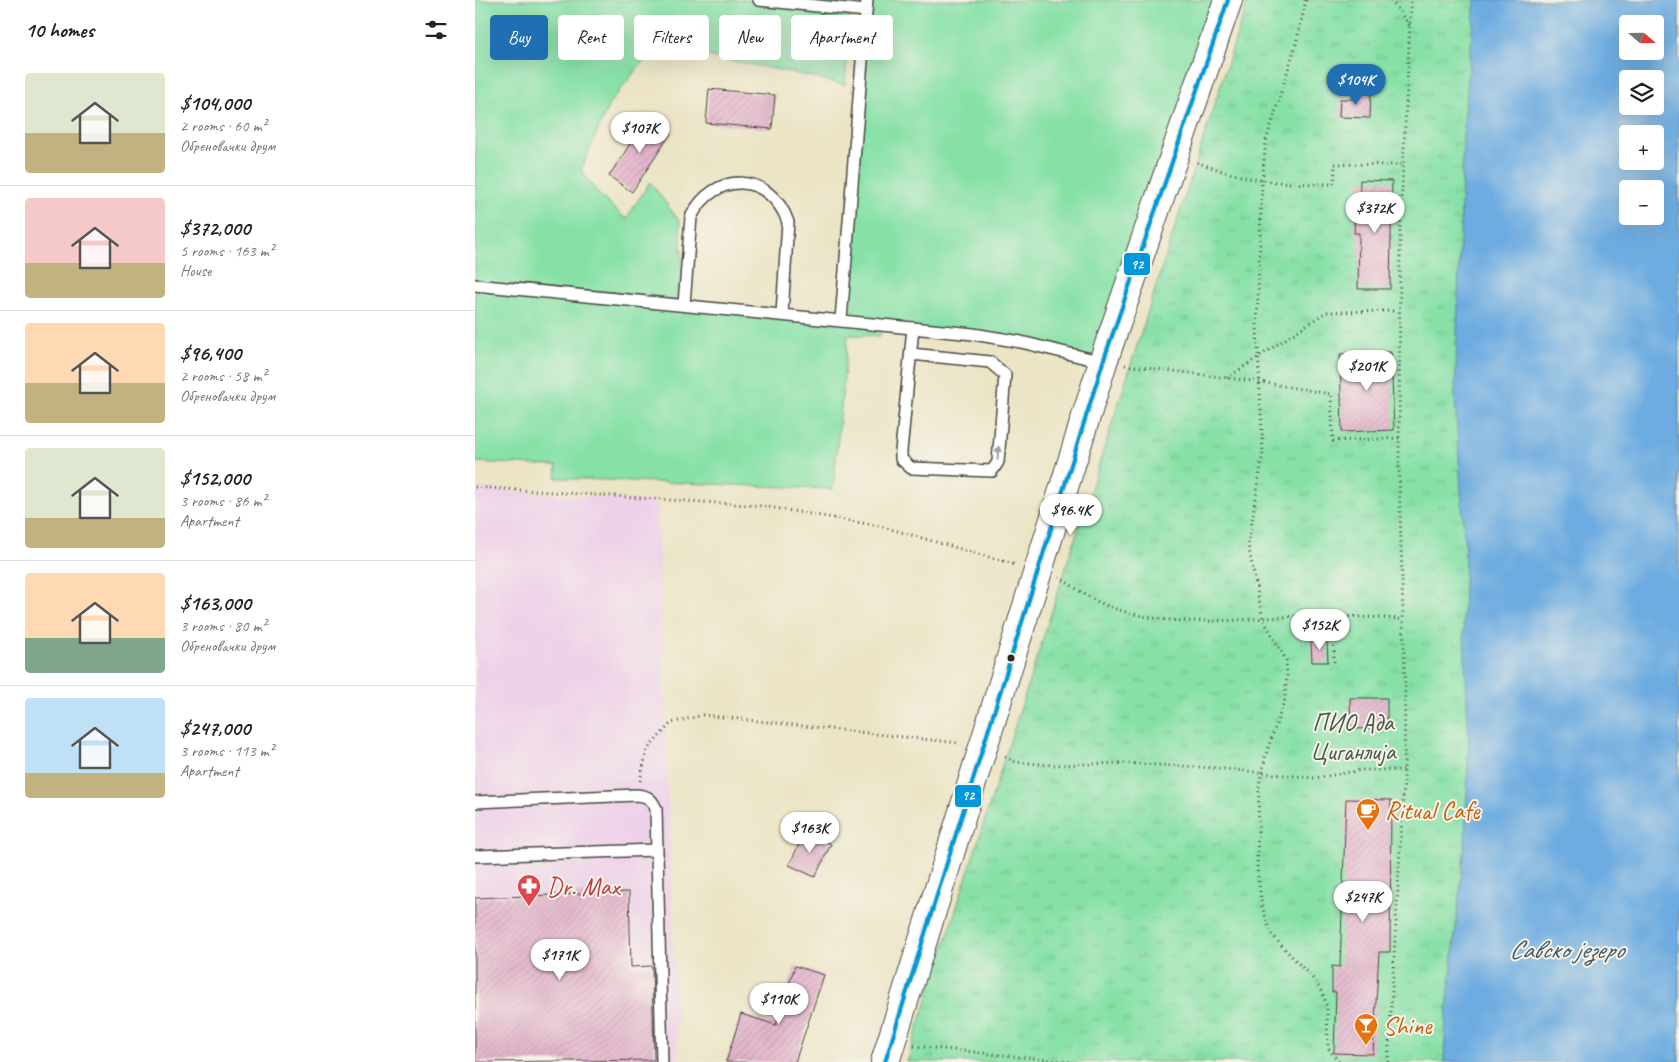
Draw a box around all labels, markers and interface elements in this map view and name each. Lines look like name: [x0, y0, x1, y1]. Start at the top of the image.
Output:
chip: Buy: [490, 15, 548, 60]
chip: Rent: [558, 15, 624, 60]
chip: Filters: [634, 15, 709, 60]
chip: New: [719, 15, 781, 60]
chip: Apartment: [791, 15, 893, 60]
north arrow: [1619, 15, 1664, 60]
map controls: [1619, 15, 1664, 225]
icon: filters: [422, 16, 450, 44]
text: 10 homes: [25, 17, 94, 43]
pin: $104K: [1321, 64, 1391, 106]
text: $104K: [1338, 70, 1374, 90]
button: layers: [1619, 70, 1664, 115]
text: $104,000: [180, 90, 250, 116]
icon: home: [65, 93, 125, 153]
pin: $107K: [605, 112, 675, 154]
text: 2 rooms · 60 m²: [180, 116, 266, 136]
text: $107K: [622, 118, 658, 138]
button: +: [1619, 125, 1664, 170]
text: Обреновачки друм: [180, 136, 275, 156]
button: −: [1619, 180, 1664, 225]
pin: $372K: [1340, 192, 1410, 234]
text: $372K: [1357, 198, 1393, 218]
text: $372,000: [180, 215, 250, 241]
icon: home: [65, 218, 125, 278]
text: 5 rooms · 163 m²: [180, 241, 274, 261]
line badge: 92: [1123, 252, 1151, 276]
text: 92: [1131, 256, 1145, 273]
text: House: [180, 261, 211, 281]
text: $96,400: [180, 340, 241, 366]
icon: home: [65, 343, 125, 403]
pin: $201K: [1332, 350, 1402, 392]
text: $201K: [1349, 356, 1385, 376]
text: 2 rooms · 58 m²: [180, 366, 266, 386]
text: Обреновачки друм: [180, 386, 275, 406]
one-way arrow: [995, 445, 1003, 461]
text: $152,000: [180, 465, 250, 491]
icon: home: [65, 468, 125, 528]
text: 3 rooms · 86 m²: [180, 491, 266, 511]
pin: $96.4K: [1030, 494, 1112, 536]
text: $96.4K: [1051, 500, 1091, 520]
text: Apartment: [180, 511, 239, 531]
text: $163,000: [180, 590, 251, 616]
icon: home: [65, 593, 125, 653]
pin: $152K: [1285, 608, 1355, 651]
text: $152K: [1302, 615, 1338, 635]
text: 3 rooms · 80 m²: [180, 616, 266, 636]
text: Обреновачки друм: [180, 636, 275, 656]
unlabelled marker: [1006, 653, 1016, 663]
park label: ПИО Ада Циганлија: [1310, 707, 1398, 768]
text: $247,000: [180, 715, 250, 741]
icon: home: [65, 718, 125, 778]
text: 3 rooms · 113 m²: [180, 741, 274, 761]
text: Apartment: [180, 761, 239, 781]
line badge: 92: [954, 784, 982, 808]
text: 92: [962, 787, 976, 804]
place label: Ritual Cafe: [1385, 795, 1481, 827]
cafe icon: Ritual Cafe: [1355, 797, 1381, 831]
pin: $163K: [775, 812, 845, 854]
text: $163K: [791, 818, 829, 838]
place label: Dr. Max: [547, 871, 622, 903]
pharmacy icon: Dr. Max: [516, 873, 542, 907]
pin: $247K: [1328, 880, 1398, 923]
text: $247K: [1345, 887, 1381, 907]
water label: Савско језеро: [1509, 933, 1627, 966]
pin: $171K: [525, 938, 595, 981]
text: $171K: [542, 945, 578, 965]
pin: $110K: [744, 982, 814, 1025]
text: $110K: [761, 989, 797, 1009]
place label: Shine: [1383, 1010, 1433, 1042]
bar icon: Shine: [1353, 1012, 1379, 1046]

